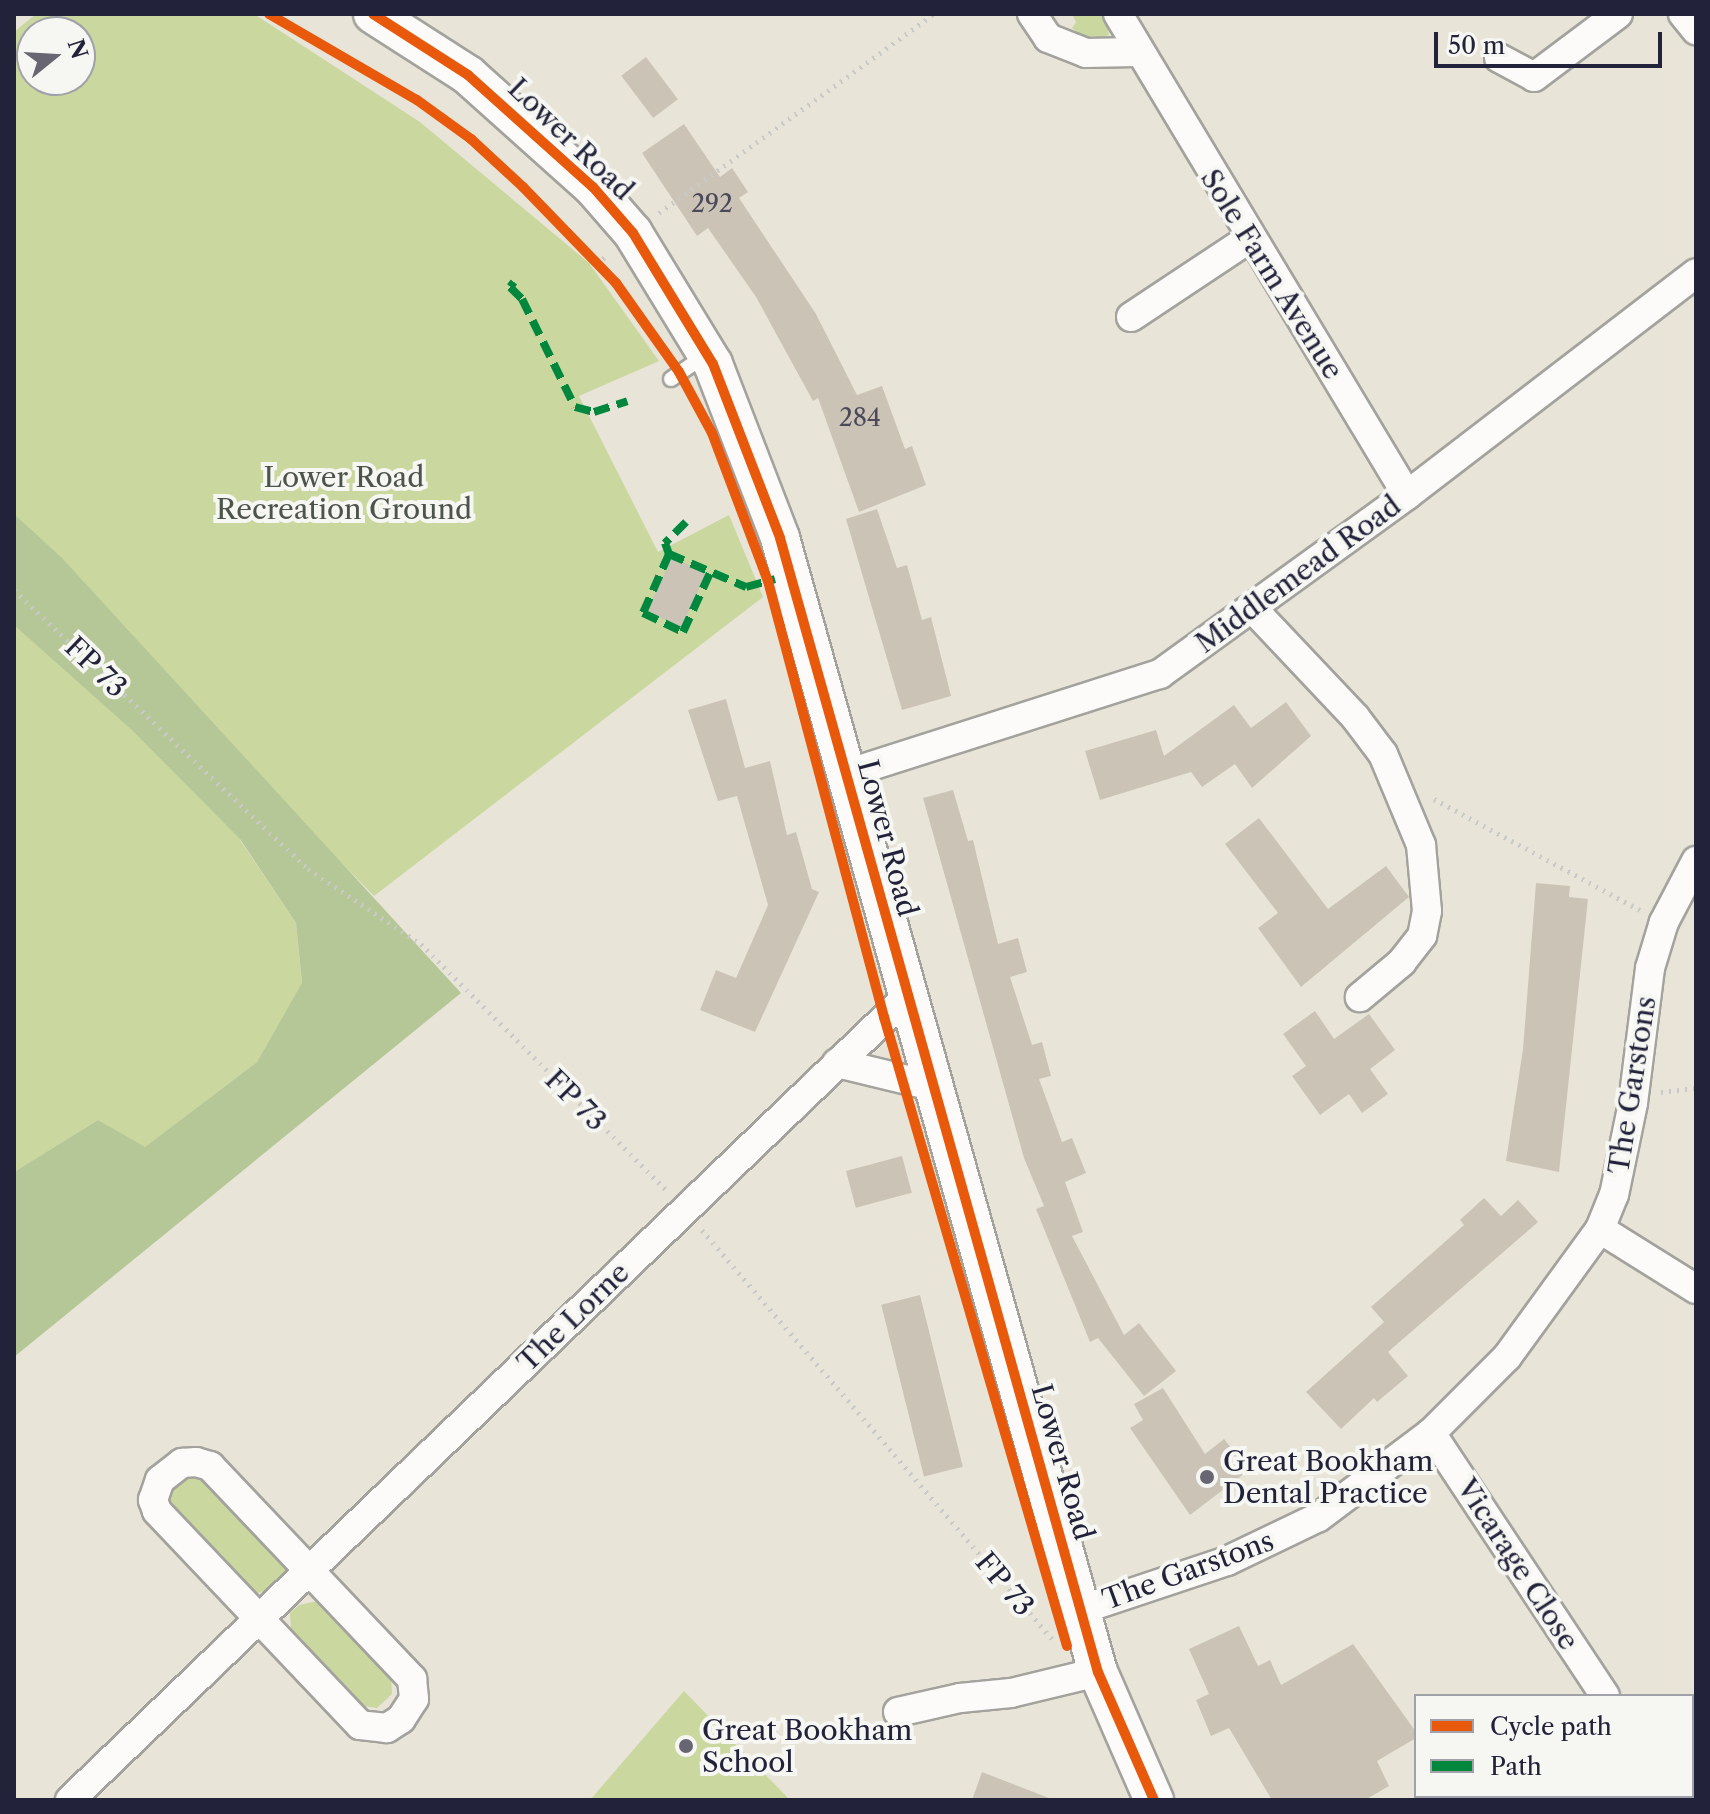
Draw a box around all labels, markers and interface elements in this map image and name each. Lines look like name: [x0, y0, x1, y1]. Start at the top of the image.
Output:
north arrow: [16, 16, 96, 96]
scale bar: [1438, 16, 1666, 66]
text: 50 m: [1448, 31, 1505, 60]
text: N: [62, 36, 93, 62]
street label: Lower Road: [501, 71, 641, 207]
street label: Sole Farm Avenue: [1194, 162, 1350, 386]
house number: 292: [691, 190, 733, 218]
house number: 284: [839, 404, 881, 432]
park label: Lower Road Recreation Ground: [216, 460, 472, 526]
street label: Middlemead Road: [1189, 488, 1407, 660]
street label: FP 73: [58, 629, 134, 705]
street label: Lower Road: [851, 756, 925, 920]
street label: The Garstons: [1601, 994, 1663, 1176]
street label: FP 73: [538, 1062, 614, 1138]
street label: The Lorne: [510, 1256, 636, 1378]
street label: Lower Road: [1025, 1380, 1101, 1544]
place label: Great Bookham Dental Practice: [1223, 1444, 1433, 1510]
marker: Great Bookham Dental Practice: [1198, 1468, 1216, 1486]
street label: Vicarage Close: [1450, 1472, 1586, 1656]
street label: The Garstons: [1098, 1524, 1278, 1616]
street label: FP 73: [969, 1545, 1041, 1623]
legend: [1414, 1694, 1694, 1798]
text: Cycle path: [1490, 1712, 1612, 1741]
place label: Great Bookham School: [702, 1713, 912, 1779]
marker: Great Bookham School: [677, 1737, 695, 1755]
text: Path: [1490, 1752, 1542, 1781]

